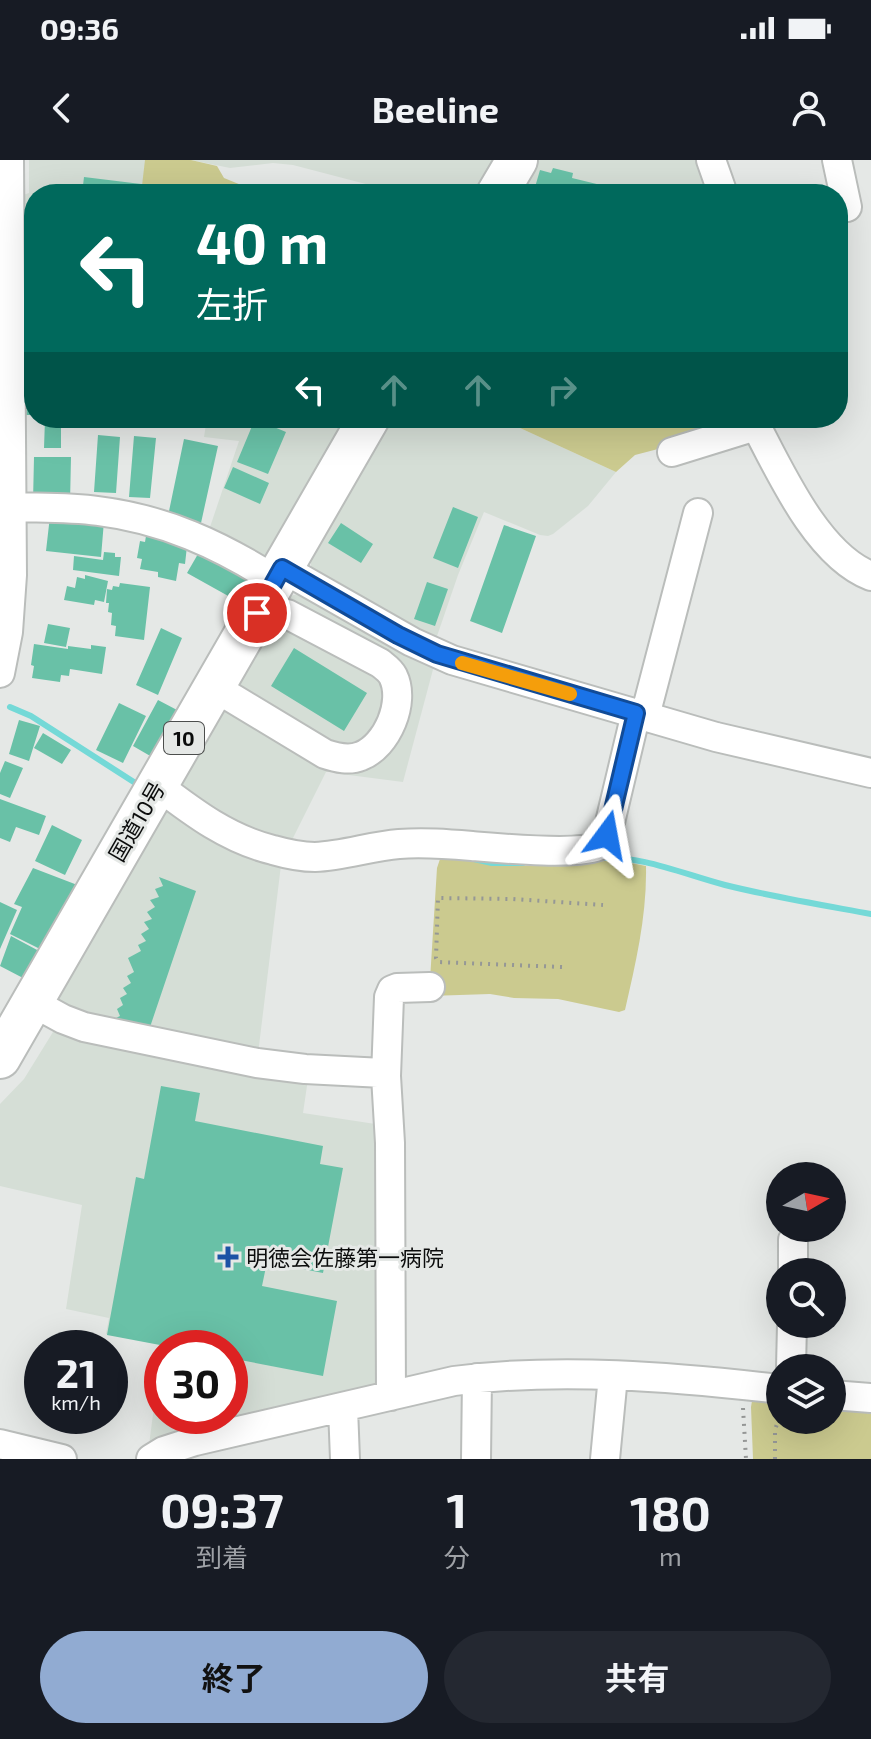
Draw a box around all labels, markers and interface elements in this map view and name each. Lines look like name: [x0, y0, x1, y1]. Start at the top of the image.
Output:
text: 09:36: [40, 10, 119, 46]
icon: back: [40, 86, 84, 130]
icon: person: [787, 86, 831, 130]
text: Beeline: [372, 87, 499, 130]
text: 40 m: [196, 208, 328, 275]
icon: left: [64, 216, 168, 320]
text: 左折: [196, 282, 268, 325]
icon: left: [288, 368, 332, 412]
icon: ahead: [372, 368, 416, 412]
icon: ahead: [456, 368, 500, 412]
icon: right: [540, 368, 584, 412]
pin: [223, 579, 291, 647]
icon: arrive: [235, 591, 279, 635]
road number: 10: [164, 722, 204, 754]
street label: 国道10号: [103, 776, 169, 866]
position arrow: [565, 793, 649, 877]
north arrow: [766, 1162, 846, 1242]
map controls: [766, 1162, 846, 1434]
place label: 明徳会佐藤第一病院: [246, 1244, 444, 1270]
marker: 明徳会佐藤第一病院: [217, 1246, 239, 1268]
button: search: [766, 1258, 846, 1338]
speed limit sign: 30: [144, 1330, 248, 1434]
text: 21: [56, 1348, 96, 1396]
button: layers: [766, 1354, 846, 1434]
text: km/h: [51, 1390, 101, 1414]
text: 09:37: [160, 1480, 284, 1538]
text: 1: [446, 1480, 467, 1538]
text: 180: [630, 1483, 711, 1541]
text: m: [659, 1540, 682, 1571]
text: 到着: [196, 1541, 248, 1572]
text: 分: [444, 1541, 470, 1572]
button: 終了: [40, 1631, 428, 1723]
button: 共有: [444, 1631, 831, 1723]

